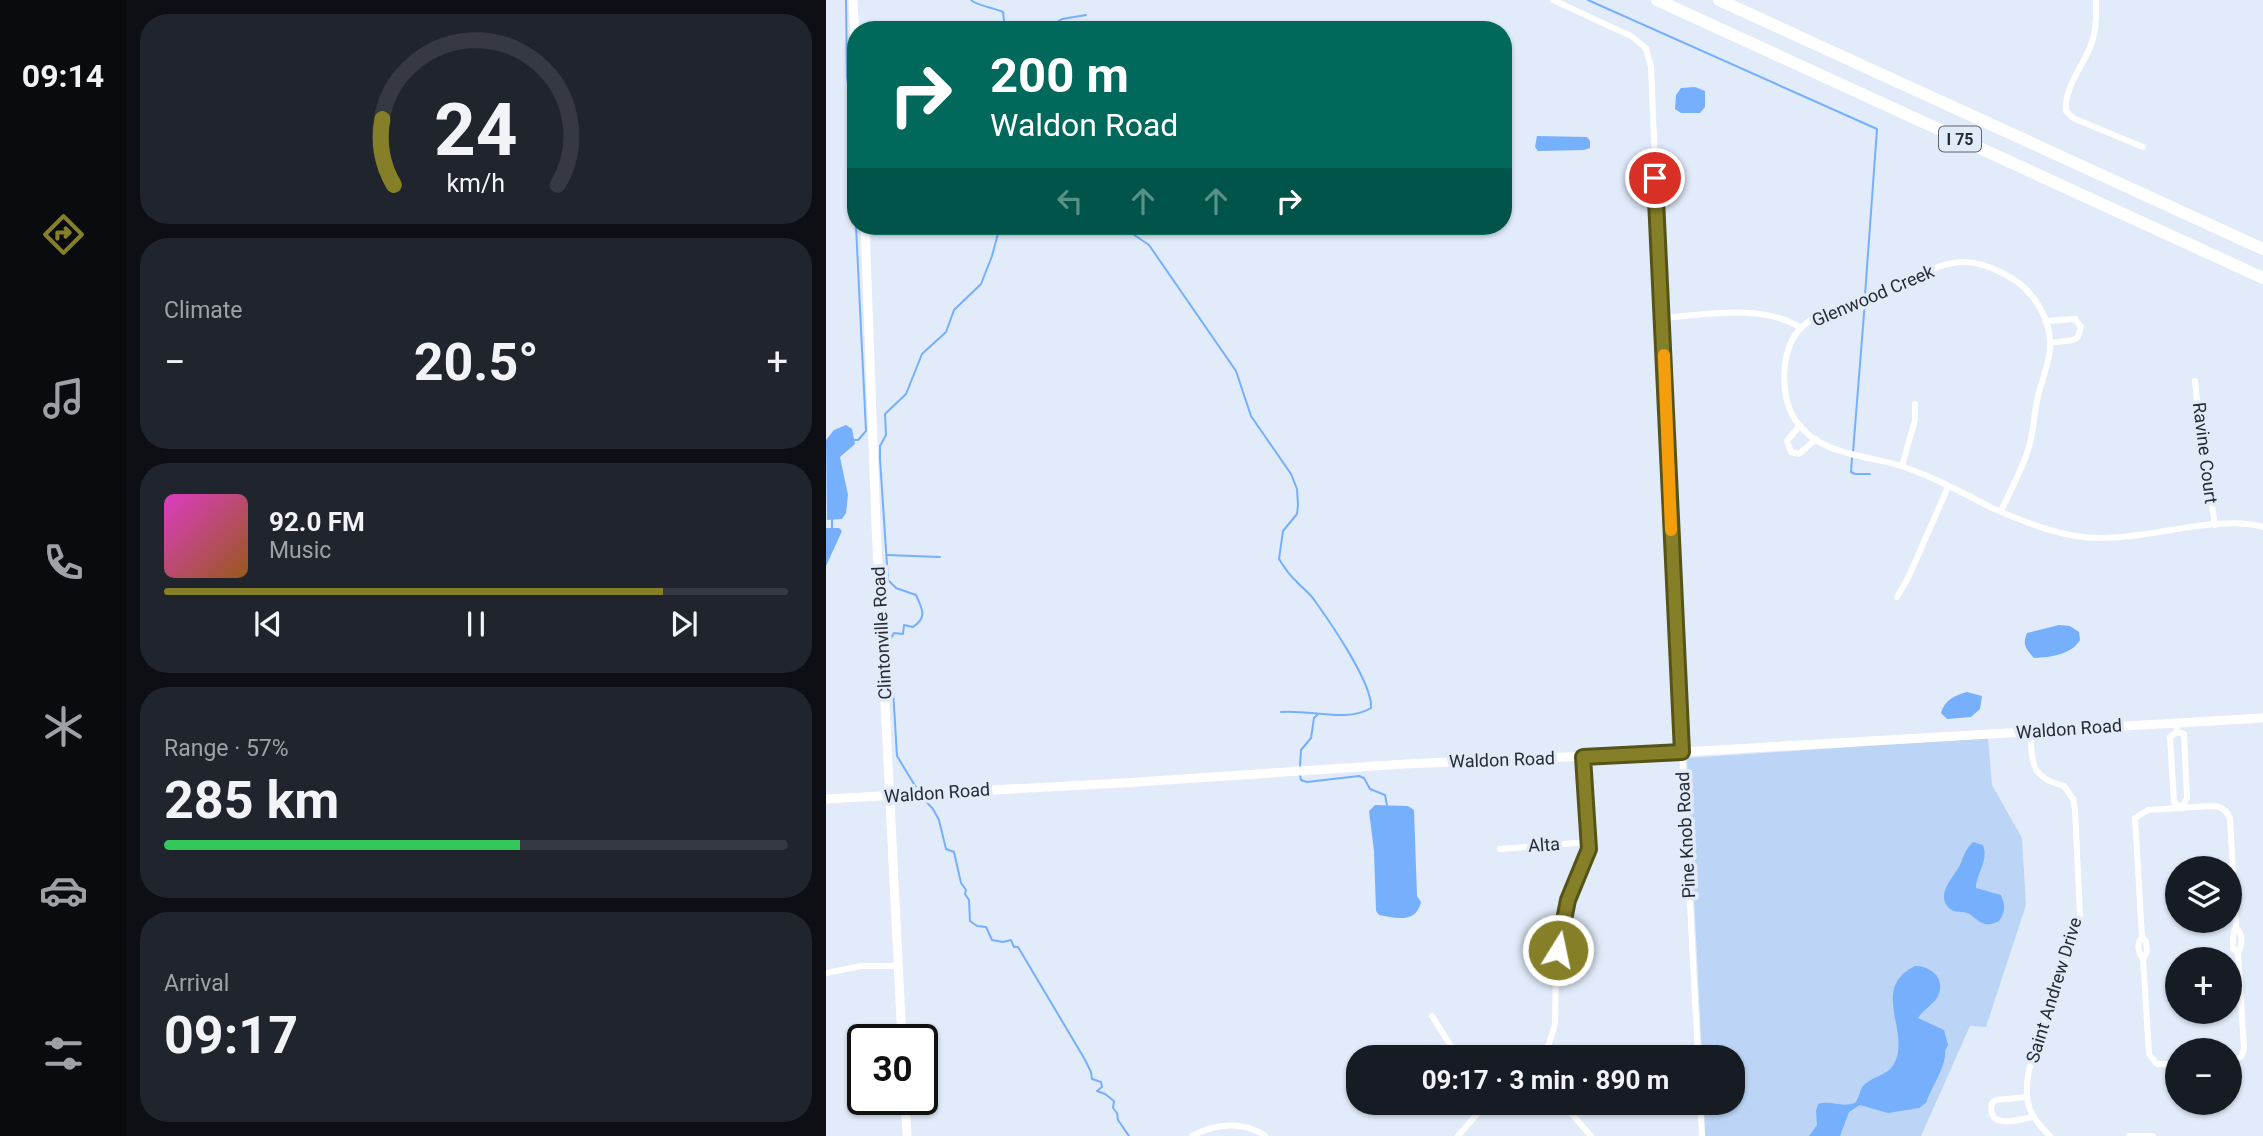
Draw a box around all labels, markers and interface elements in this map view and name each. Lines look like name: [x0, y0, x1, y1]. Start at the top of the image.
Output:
text: 200 m: [990, 47, 1129, 104]
icon: right: [875, 49, 966, 140]
text: 09:14: [22, 57, 104, 95]
text: 24: [434, 88, 518, 174]
text: Waldon Road: [990, 106, 1178, 144]
road number: I 75: [1939, 127, 1981, 152]
pin: [1625, 148, 1685, 208]
icon: arrive: [1636, 159, 1674, 197]
text: km/h: [447, 169, 505, 198]
icon: left: [1051, 182, 1089, 220]
icon: ahead: [1124, 182, 1162, 220]
icon: ahead: [1197, 182, 1235, 220]
icon: right: [1270, 182, 1308, 220]
icon: directions: [39, 210, 88, 259]
street label: Glenwood Creek: [1809, 260, 1938, 331]
text: Climate: [164, 297, 243, 324]
text: 20.5°: [414, 332, 539, 393]
text: −: [164, 340, 186, 384]
text: +: [766, 340, 788, 384]
icon: music: [39, 374, 88, 423]
street label: Ravine Court: [2189, 401, 2222, 505]
text: 92.0 FM: [269, 507, 365, 537]
text: Music: [269, 537, 331, 564]
icon: phone: [39, 538, 88, 587]
street label: Clintonville Road: [868, 566, 895, 700]
icon: previous: [249, 605, 287, 643]
icon: pause: [457, 605, 495, 643]
icon: next: [665, 605, 703, 643]
icon: climate: [39, 702, 88, 751]
street label: Waldon Road: [2015, 714, 2123, 743]
text: Range · 57%: [164, 735, 289, 762]
street label: Waldon Road: [1449, 747, 1555, 772]
text: 285 km: [164, 770, 339, 831]
street label: Pine Knob Road: [1672, 771, 1699, 899]
street label: Waldon Road: [883, 778, 991, 807]
street label: Alta: [1527, 833, 1561, 856]
map controls: [2165, 856, 2242, 1115]
button: layers: [2165, 856, 2242, 933]
icon: car: [39, 866, 88, 915]
position arrow: [1521, 913, 1595, 987]
street label: Saint Andrew Drive: [2021, 915, 2086, 1065]
button: +: [2165, 947, 2242, 1024]
text: Arrival: [164, 970, 229, 997]
text: 09:17: [164, 1005, 298, 1066]
speed limit sign: 30: [847, 1024, 938, 1115]
icon: filters: [39, 1029, 88, 1078]
button: −: [2165, 1038, 2242, 1115]
text: 09:17 · 3 min · 890 m: [1422, 1065, 1669, 1095]

